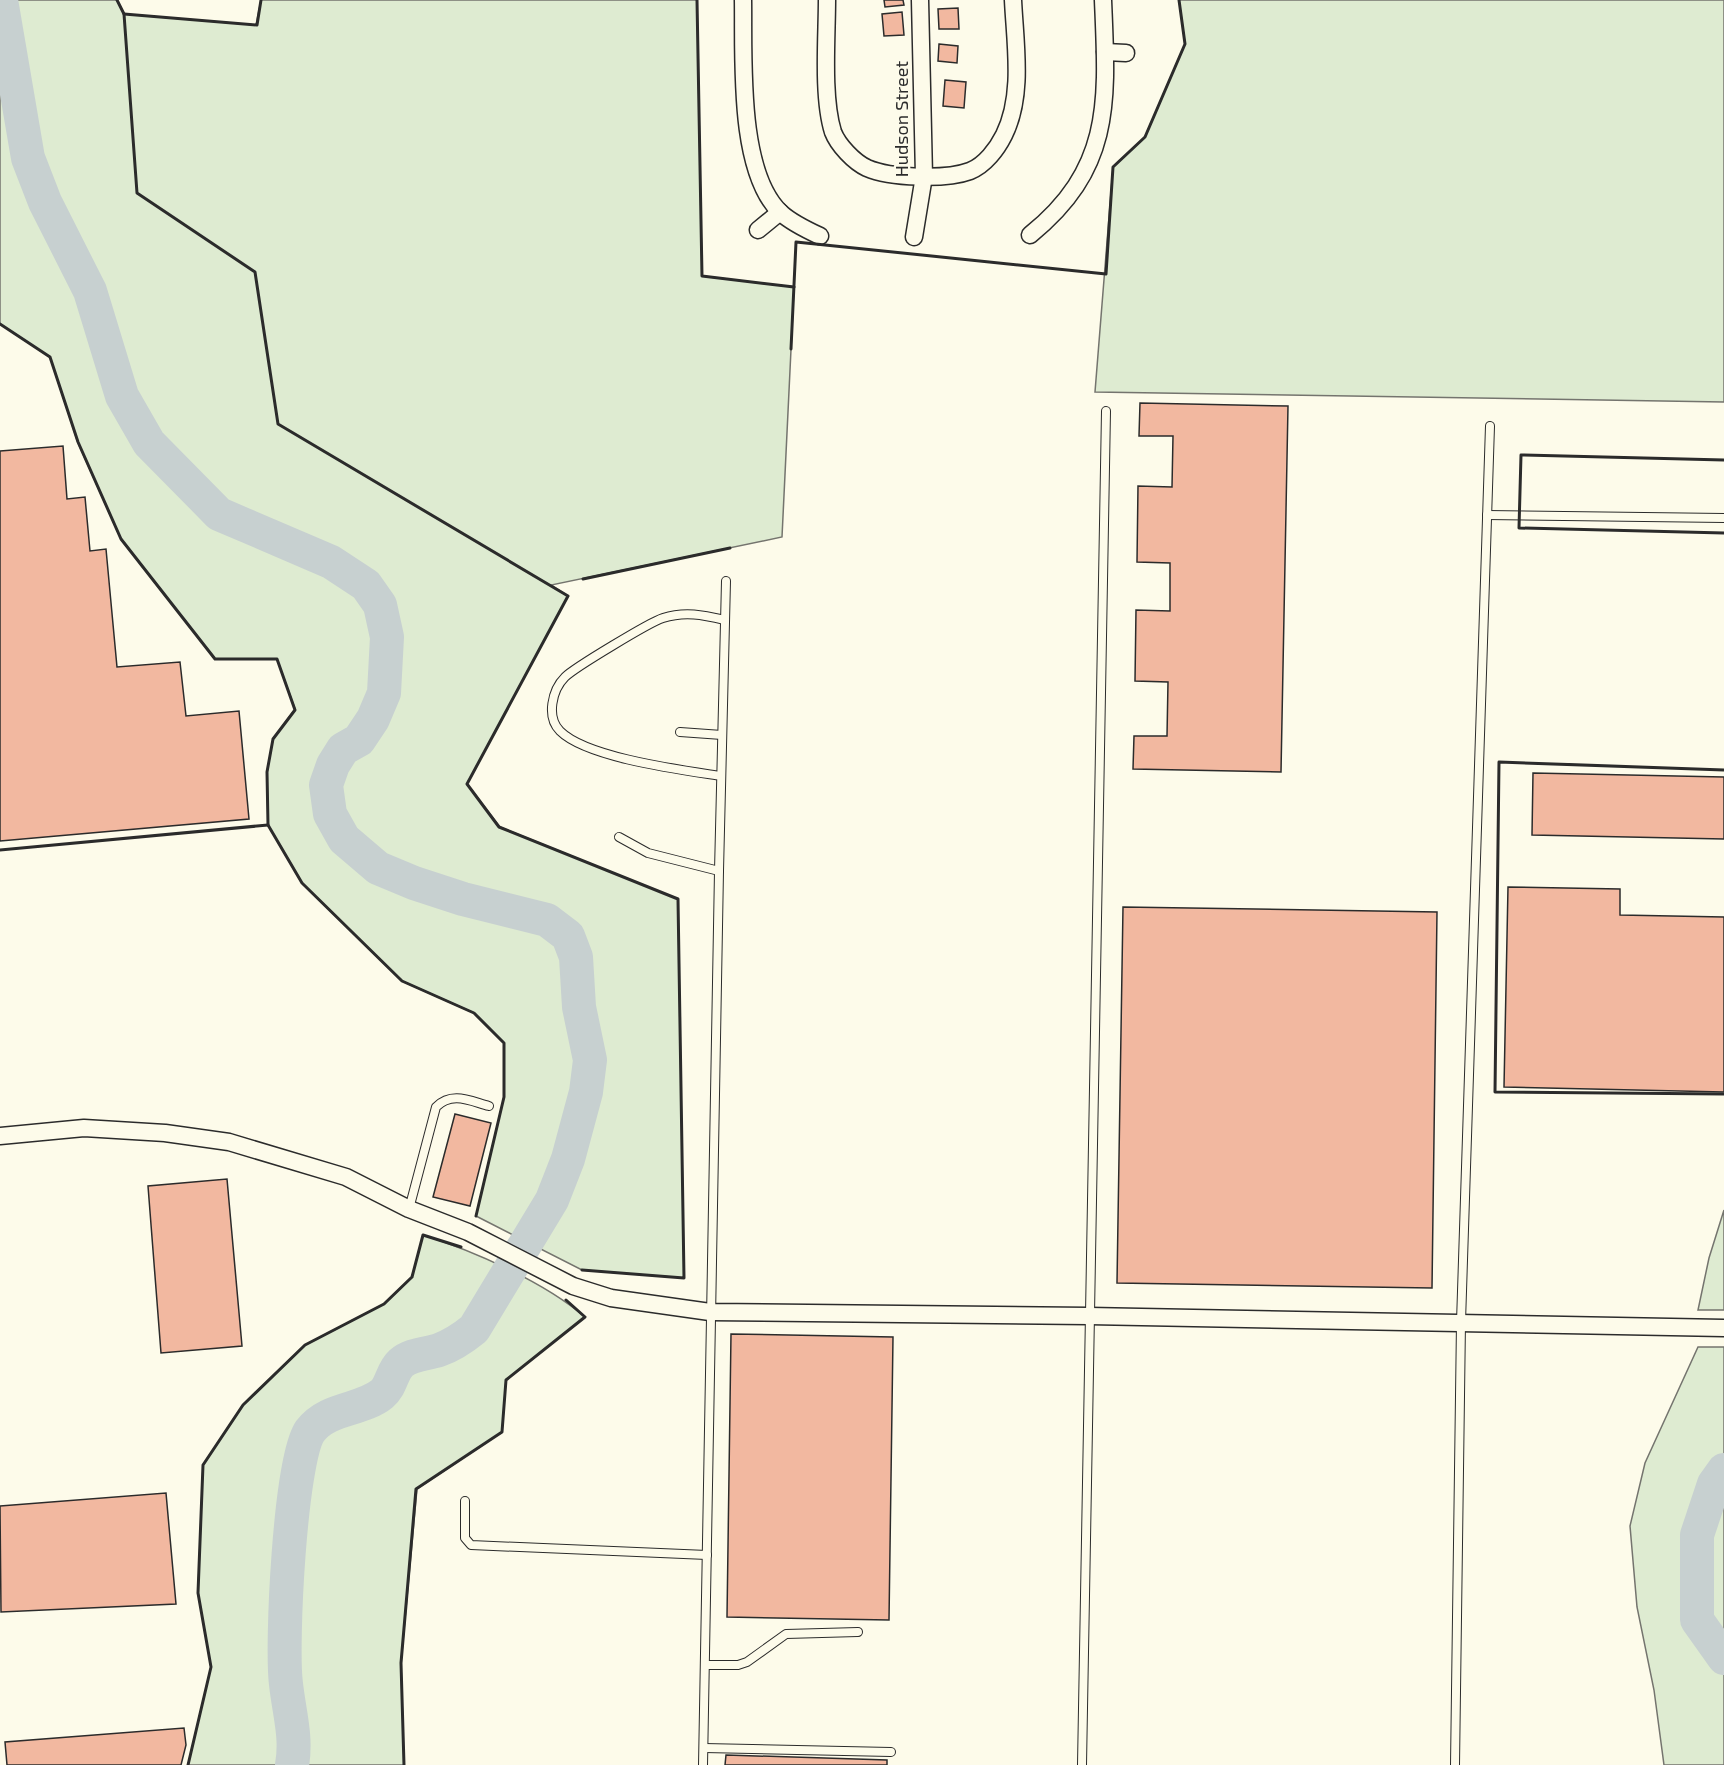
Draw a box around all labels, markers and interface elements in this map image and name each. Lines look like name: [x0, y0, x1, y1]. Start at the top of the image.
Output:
street label: Hudson Street: [890, 61, 912, 177]

